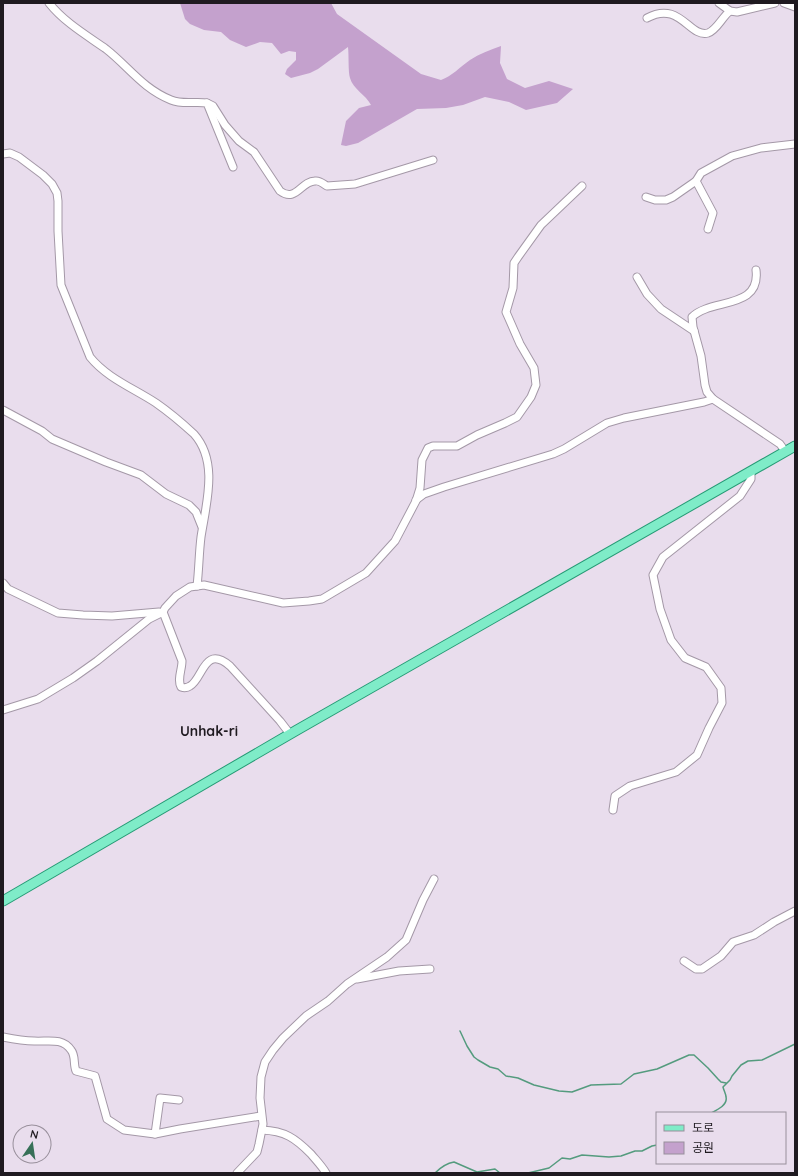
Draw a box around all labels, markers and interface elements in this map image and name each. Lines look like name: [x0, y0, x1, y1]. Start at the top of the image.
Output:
district label: Unhak-ri: [180, 722, 238, 740]
legend: [656, 1112, 786, 1164]
text: 도로: [692, 1120, 714, 1135]
north arrow: [12, 1124, 52, 1164]
text: N: [29, 1127, 40, 1142]
text: 공원: [692, 1140, 714, 1155]

